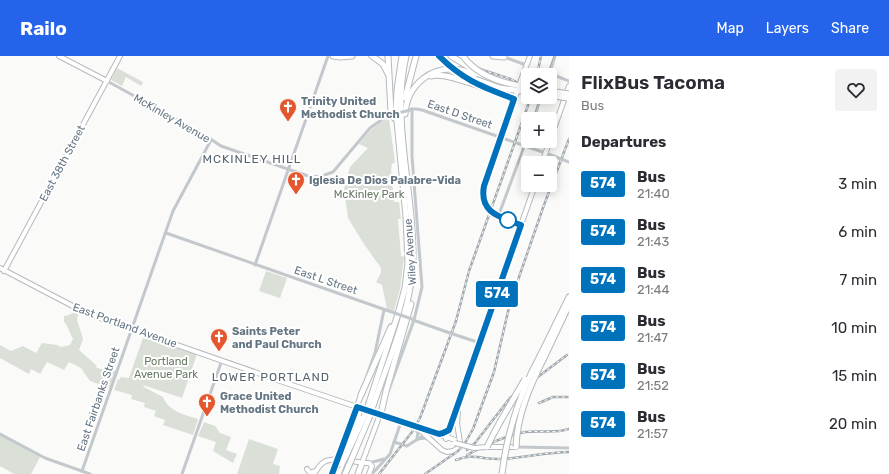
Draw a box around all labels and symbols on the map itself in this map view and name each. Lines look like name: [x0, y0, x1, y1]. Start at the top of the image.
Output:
street label: McKinley Avenue: [131, 91, 212, 146]
place label: Trinity United Methodist Church: [301, 95, 400, 121]
church icon: Trinity United Methodist Church: [278, 97, 298, 122]
street label: East D Street: [426, 97, 494, 132]
street label: East 38th Street: [37, 122, 88, 204]
district label: MCKINLEY HILL: [202, 152, 302, 166]
church icon: Iglesia De Dios Palabre-Vida: [286, 170, 306, 195]
place label: Iglesia De Dios Palabre-Vida: [309, 174, 461, 187]
park label: McKinley Park: [334, 188, 405, 201]
unlabelled marker: [499, 211, 517, 229]
street label: Wiley Avenue: [402, 218, 419, 286]
street label: East L Street: [293, 264, 360, 298]
line badge: 574: [474, 281, 520, 307]
street label: East Portland Avenue: [71, 301, 179, 350]
place label: Saints Peter and Paul Church: [232, 325, 322, 351]
church icon: Saints Peter and Paul Church: [209, 327, 229, 352]
street label: East Fairbanks Street: [75, 345, 123, 453]
park label: Portland Avenue Park: [134, 355, 198, 381]
district label: LOWER PORTLAND: [212, 370, 330, 384]
place label: Grace United Methodist Church: [220, 390, 319, 416]
church icon: Grace United Methodist Church: [197, 392, 217, 417]

